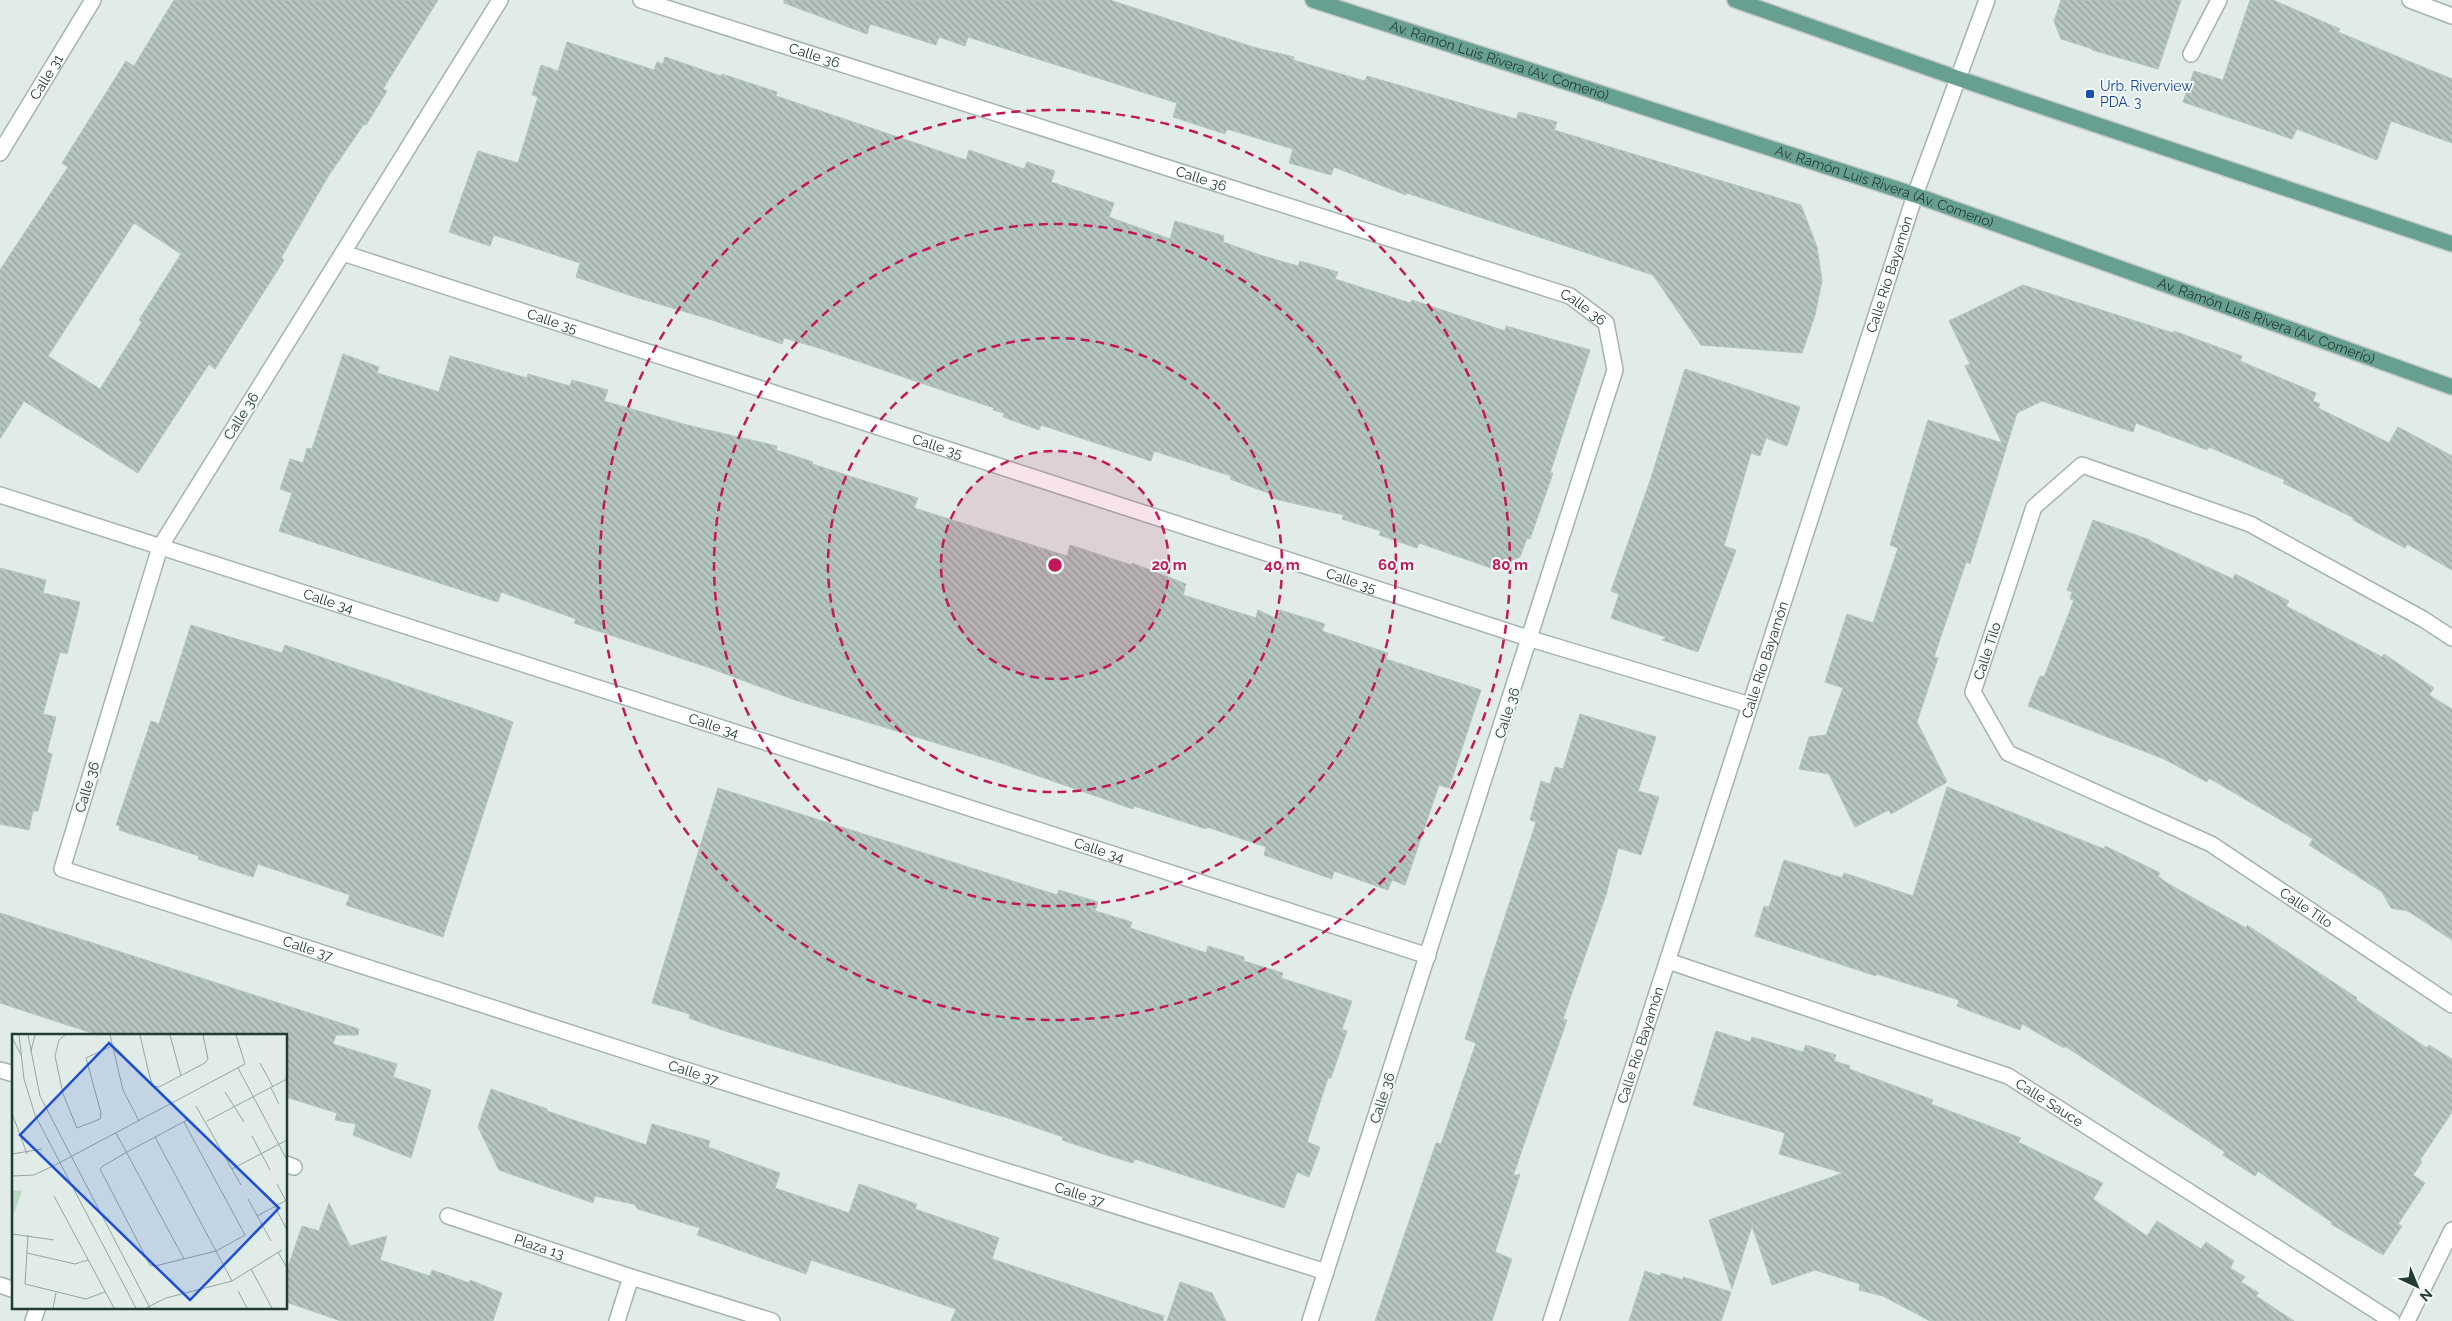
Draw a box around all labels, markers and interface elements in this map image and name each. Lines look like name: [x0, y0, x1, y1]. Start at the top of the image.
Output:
street label: Av. Ramón Luis Rivera (Av. Comerío): [1388, 17, 1611, 103]
street label: Calle 36: [787, 40, 842, 71]
street label: Calle 31: [26, 51, 66, 103]
place label: Urb. Riverview PDA. 3: [2100, 78, 2193, 110]
marker: Urb. Riverview PDA. 3: [2084, 88, 2096, 100]
street label: Av. Ramón Luis Rivera (Av. Comerío): [1773, 142, 1996, 231]
street label: Calle 36: [1174, 163, 1229, 194]
street label: Calle Río Bayamón: [1863, 214, 1916, 335]
street label: Av. Ramón Luis Rivera (Av. Comerío): [2156, 275, 2377, 367]
street label: Calle 36: [1559, 286, 1609, 328]
street label: Calle 35: [525, 305, 580, 337]
street label: Calle 36: [220, 389, 262, 443]
street label: Calle 35: [910, 431, 965, 462]
centre of rings: [1046, 556, 1064, 574]
text: 20 m: [1151, 556, 1187, 574]
text: 40 m: [1264, 556, 1300, 574]
text: 60 m: [1378, 556, 1414, 574]
text: 80 m: [1492, 556, 1528, 574]
street label: Calle 35: [1324, 565, 1379, 596]
street label: Calle 34: [301, 585, 356, 617]
street label: Calle Río Bayamón: [1738, 599, 1791, 720]
street label: Calle Tilo: [1970, 620, 2004, 682]
street label: Calle 36: [1491, 686, 1523, 740]
street label: Calle 34: [687, 710, 741, 741]
street label: Calle 36: [72, 760, 102, 814]
street label: Calle 34: [1072, 834, 1127, 866]
street label: Calle Tilo: [2277, 884, 2336, 931]
street label: Calle 37: [281, 933, 335, 964]
street label: Calle Río Bayamón: [1614, 985, 1667, 1106]
inset map: [12, 1034, 288, 1308]
street label: Calle 37: [666, 1057, 721, 1088]
street label: Calle 36: [1366, 1071, 1398, 1125]
street label: Calle Sauce: [2013, 1075, 2086, 1130]
street label: Calle 37: [1053, 1179, 1107, 1210]
street label: Plaza 13: [512, 1231, 566, 1262]
north arrow: [2392, 1261, 2442, 1311]
text: N: [2417, 1286, 2435, 1305]

